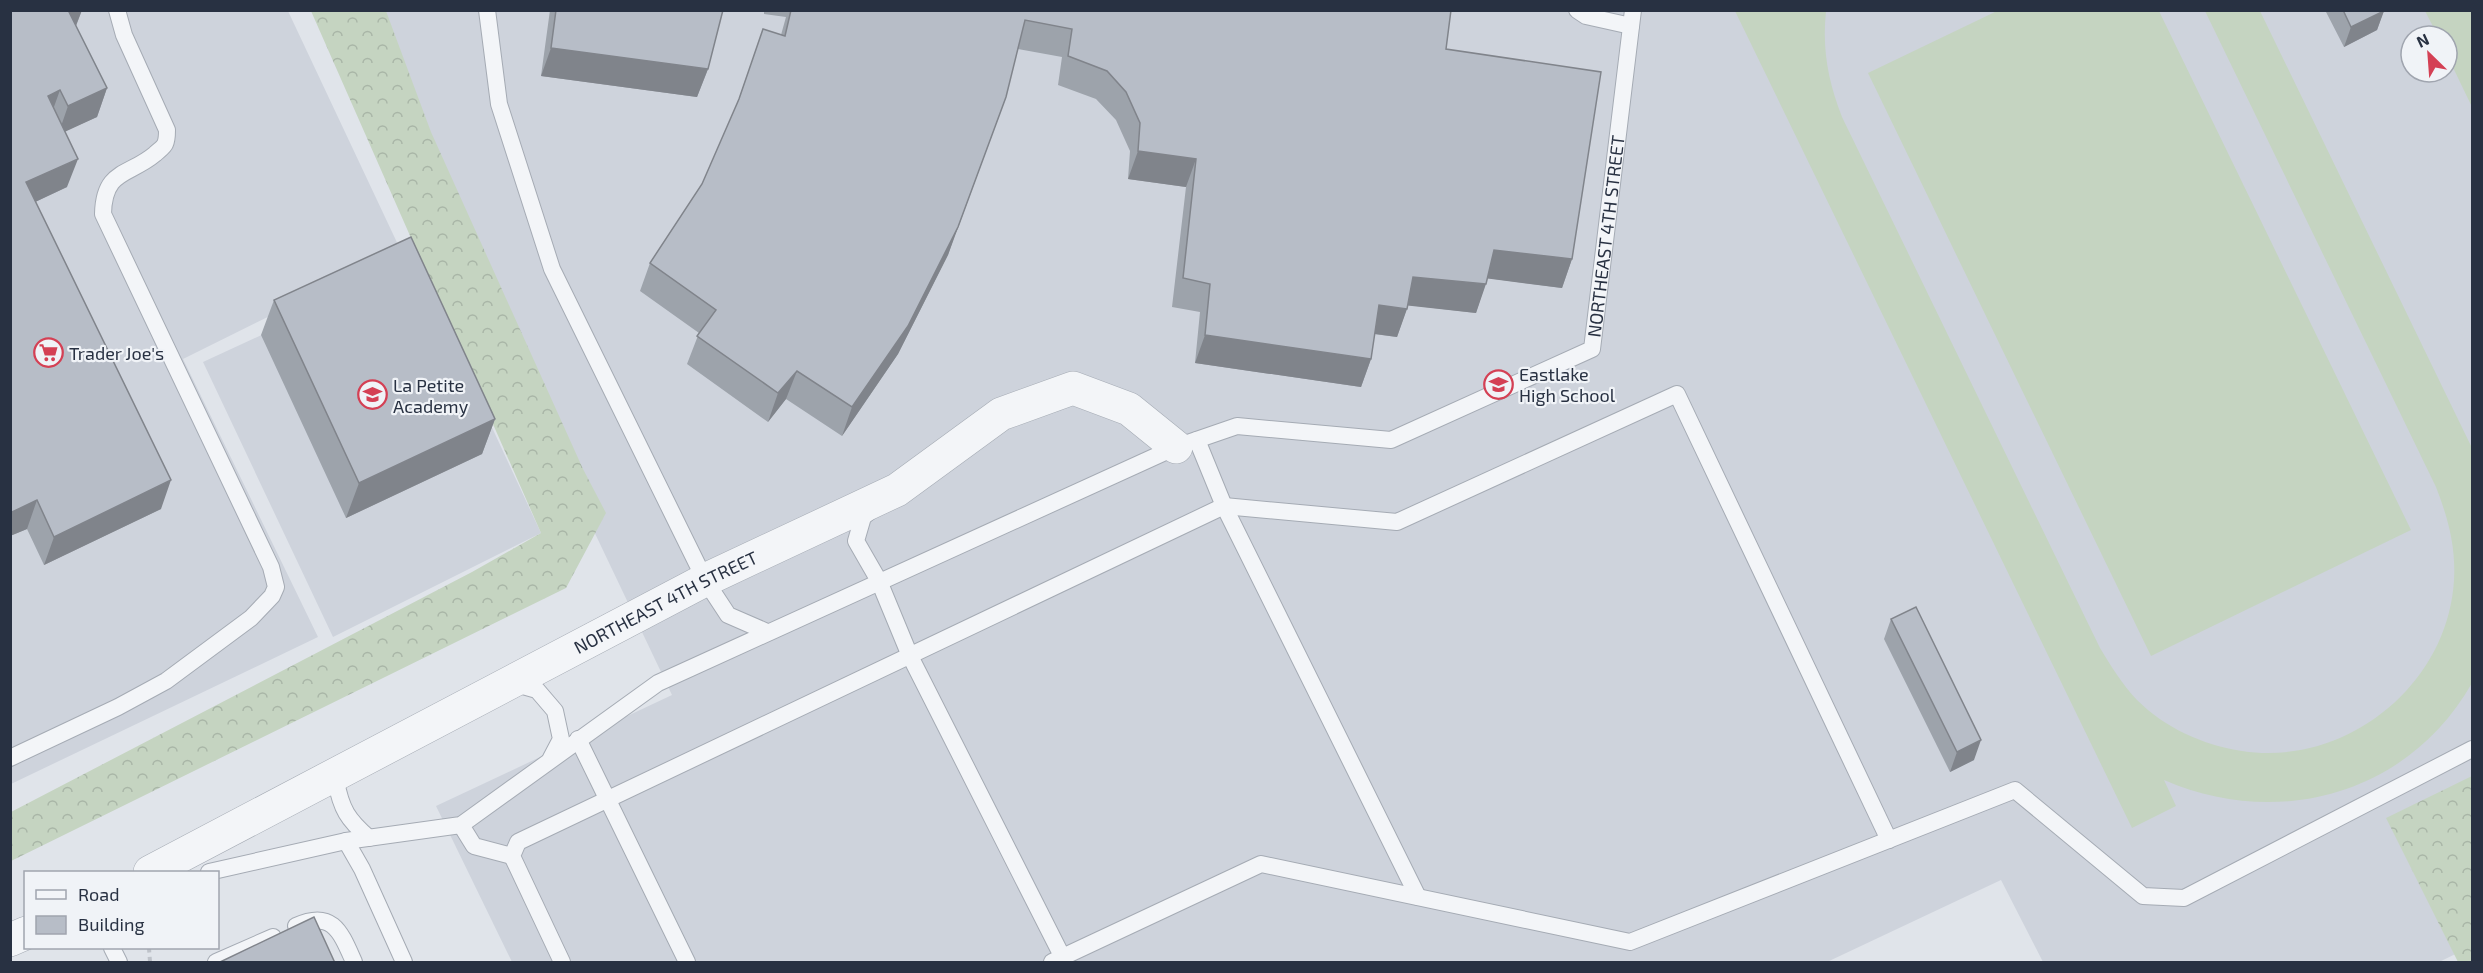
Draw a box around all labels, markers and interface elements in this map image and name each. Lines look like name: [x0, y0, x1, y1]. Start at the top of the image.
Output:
north arrow: [2399, 24, 2459, 84]
text: N: [2413, 29, 2432, 51]
street label: NORTHEAST 4TH STREET: [1583, 133, 1629, 339]
supermarket icon: Trader Joe's: [32, 337, 64, 369]
place label: Trader Joe's: [69, 342, 164, 364]
place label: Eastlake High School: [1519, 363, 1616, 406]
school or university icon: Eastlake High School: [1482, 368, 1514, 400]
place label: La Petite Academy: [393, 374, 469, 417]
school or university icon: La Petite Academy: [356, 379, 388, 411]
street label: NORTHEAST 4TH STREET: [570, 546, 761, 658]
legend: [24, 871, 219, 949]
text: Road: [78, 883, 119, 905]
text: Building: [78, 913, 145, 935]

